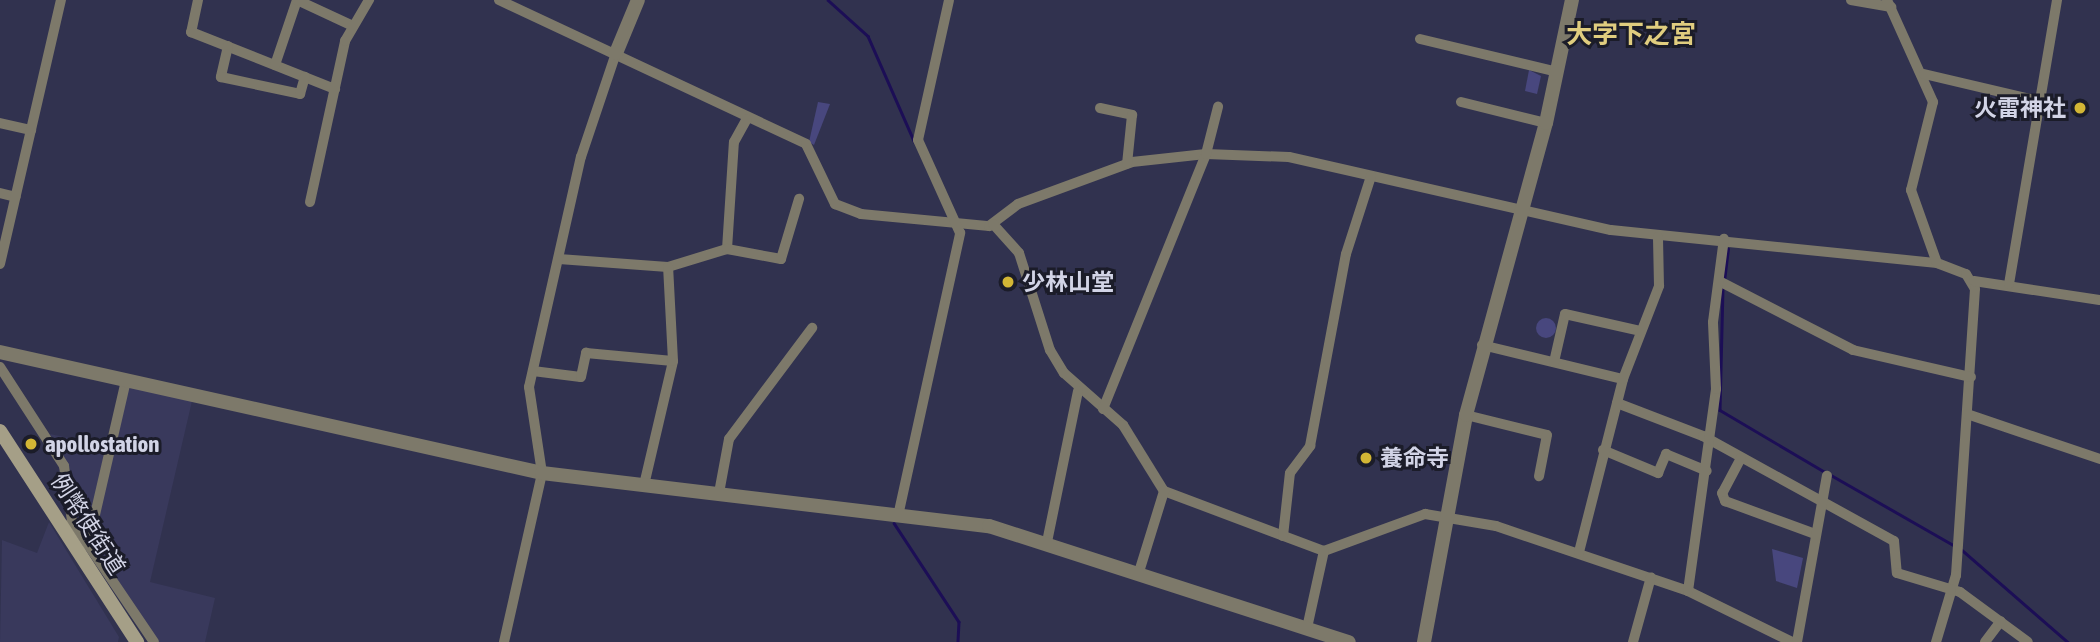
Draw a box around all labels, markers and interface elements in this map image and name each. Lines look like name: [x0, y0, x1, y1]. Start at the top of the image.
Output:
district label: 大字下之宮: [1566, 19, 1696, 51]
place label: 火雷神社: [1974, 94, 2066, 122]
marker: 火雷神社: [2072, 100, 2088, 116]
place label: 少林山堂: [1022, 268, 1114, 296]
marker: 少林山堂: [1000, 274, 1016, 290]
place label: apollostation: [45, 430, 159, 458]
marker: apollostation: [23, 436, 39, 452]
place label: 養命寺: [1380, 444, 1449, 472]
marker: 養命寺: [1358, 450, 1374, 466]
street label: 例幣使街道: [45, 468, 131, 580]

